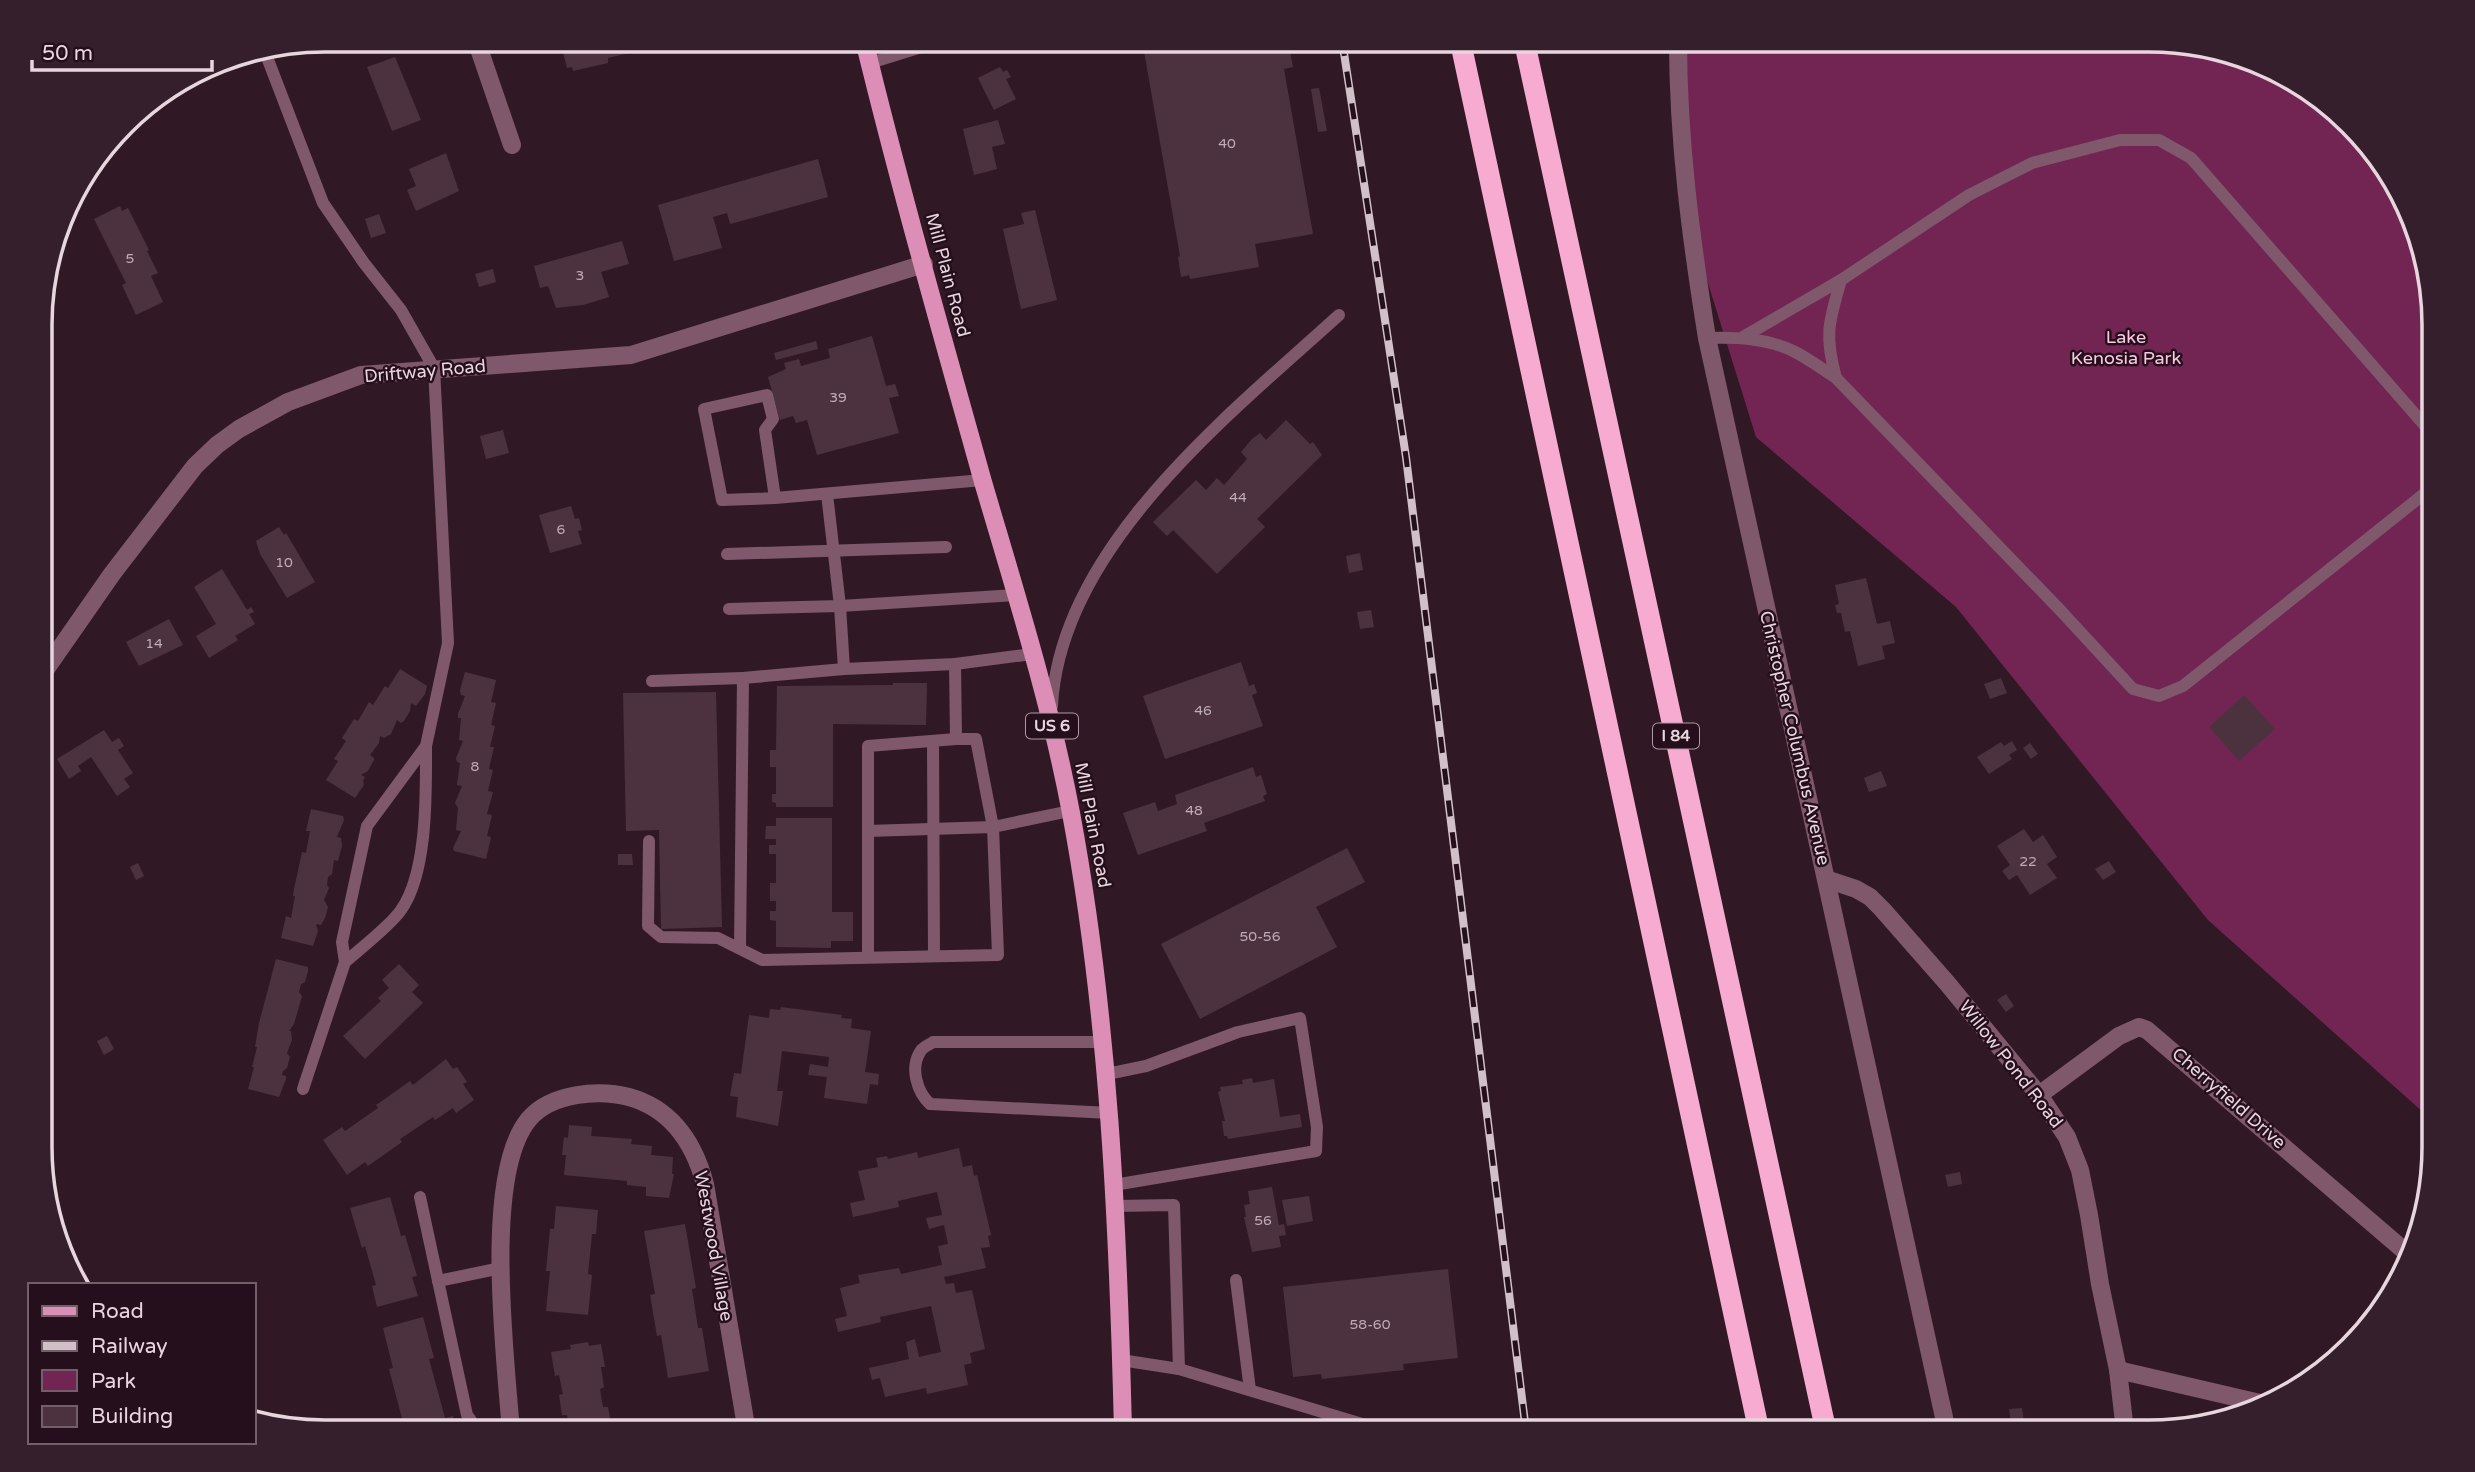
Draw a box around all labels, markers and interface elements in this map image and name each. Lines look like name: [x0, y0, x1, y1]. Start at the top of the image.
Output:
scale bar: [32, 28, 212, 72]
text: 50 m: [42, 41, 93, 66]
house number: 40: [1218, 135, 1236, 152]
street label: Mill Plain Road: [921, 211, 975, 339]
house number: 5: [126, 250, 134, 267]
house number: 3: [576, 267, 584, 284]
park label: Lake Kenosia Park: [2071, 326, 2181, 369]
street label: Driftway Road: [363, 355, 487, 387]
house number: 39: [829, 389, 847, 406]
house number: 44: [1229, 489, 1247, 506]
house number: 6: [557, 521, 566, 538]
house number: 10: [275, 554, 293, 571]
street label: Christopher Columbus Avenue: [1755, 609, 1835, 867]
house number: 14: [145, 635, 163, 652]
house number: 46: [1194, 702, 1212, 719]
road number: US 6: [1026, 713, 1078, 738]
road number: I 84: [1653, 723, 1699, 748]
house number: 8: [471, 758, 480, 775]
street label: Mill Plain Road: [1070, 760, 1116, 890]
house number: 48: [1185, 802, 1203, 819]
house number: 22: [2019, 853, 2037, 870]
house number: 50-56: [1240, 928, 1281, 945]
street label: Willow Pond Road: [1954, 996, 2068, 1132]
street label: Cherryfield Drive: [2168, 1043, 2290, 1153]
street label: Westwood Village: [690, 1169, 738, 1323]
house number: 56: [1254, 1212, 1272, 1229]
legend: [28, 1283, 256, 1444]
text: Road: [91, 1299, 144, 1324]
house number: 58-60: [1350, 1316, 1391, 1333]
text: Railway: [91, 1334, 168, 1359]
text: Park: [91, 1369, 136, 1394]
text: Building: [91, 1404, 173, 1429]

